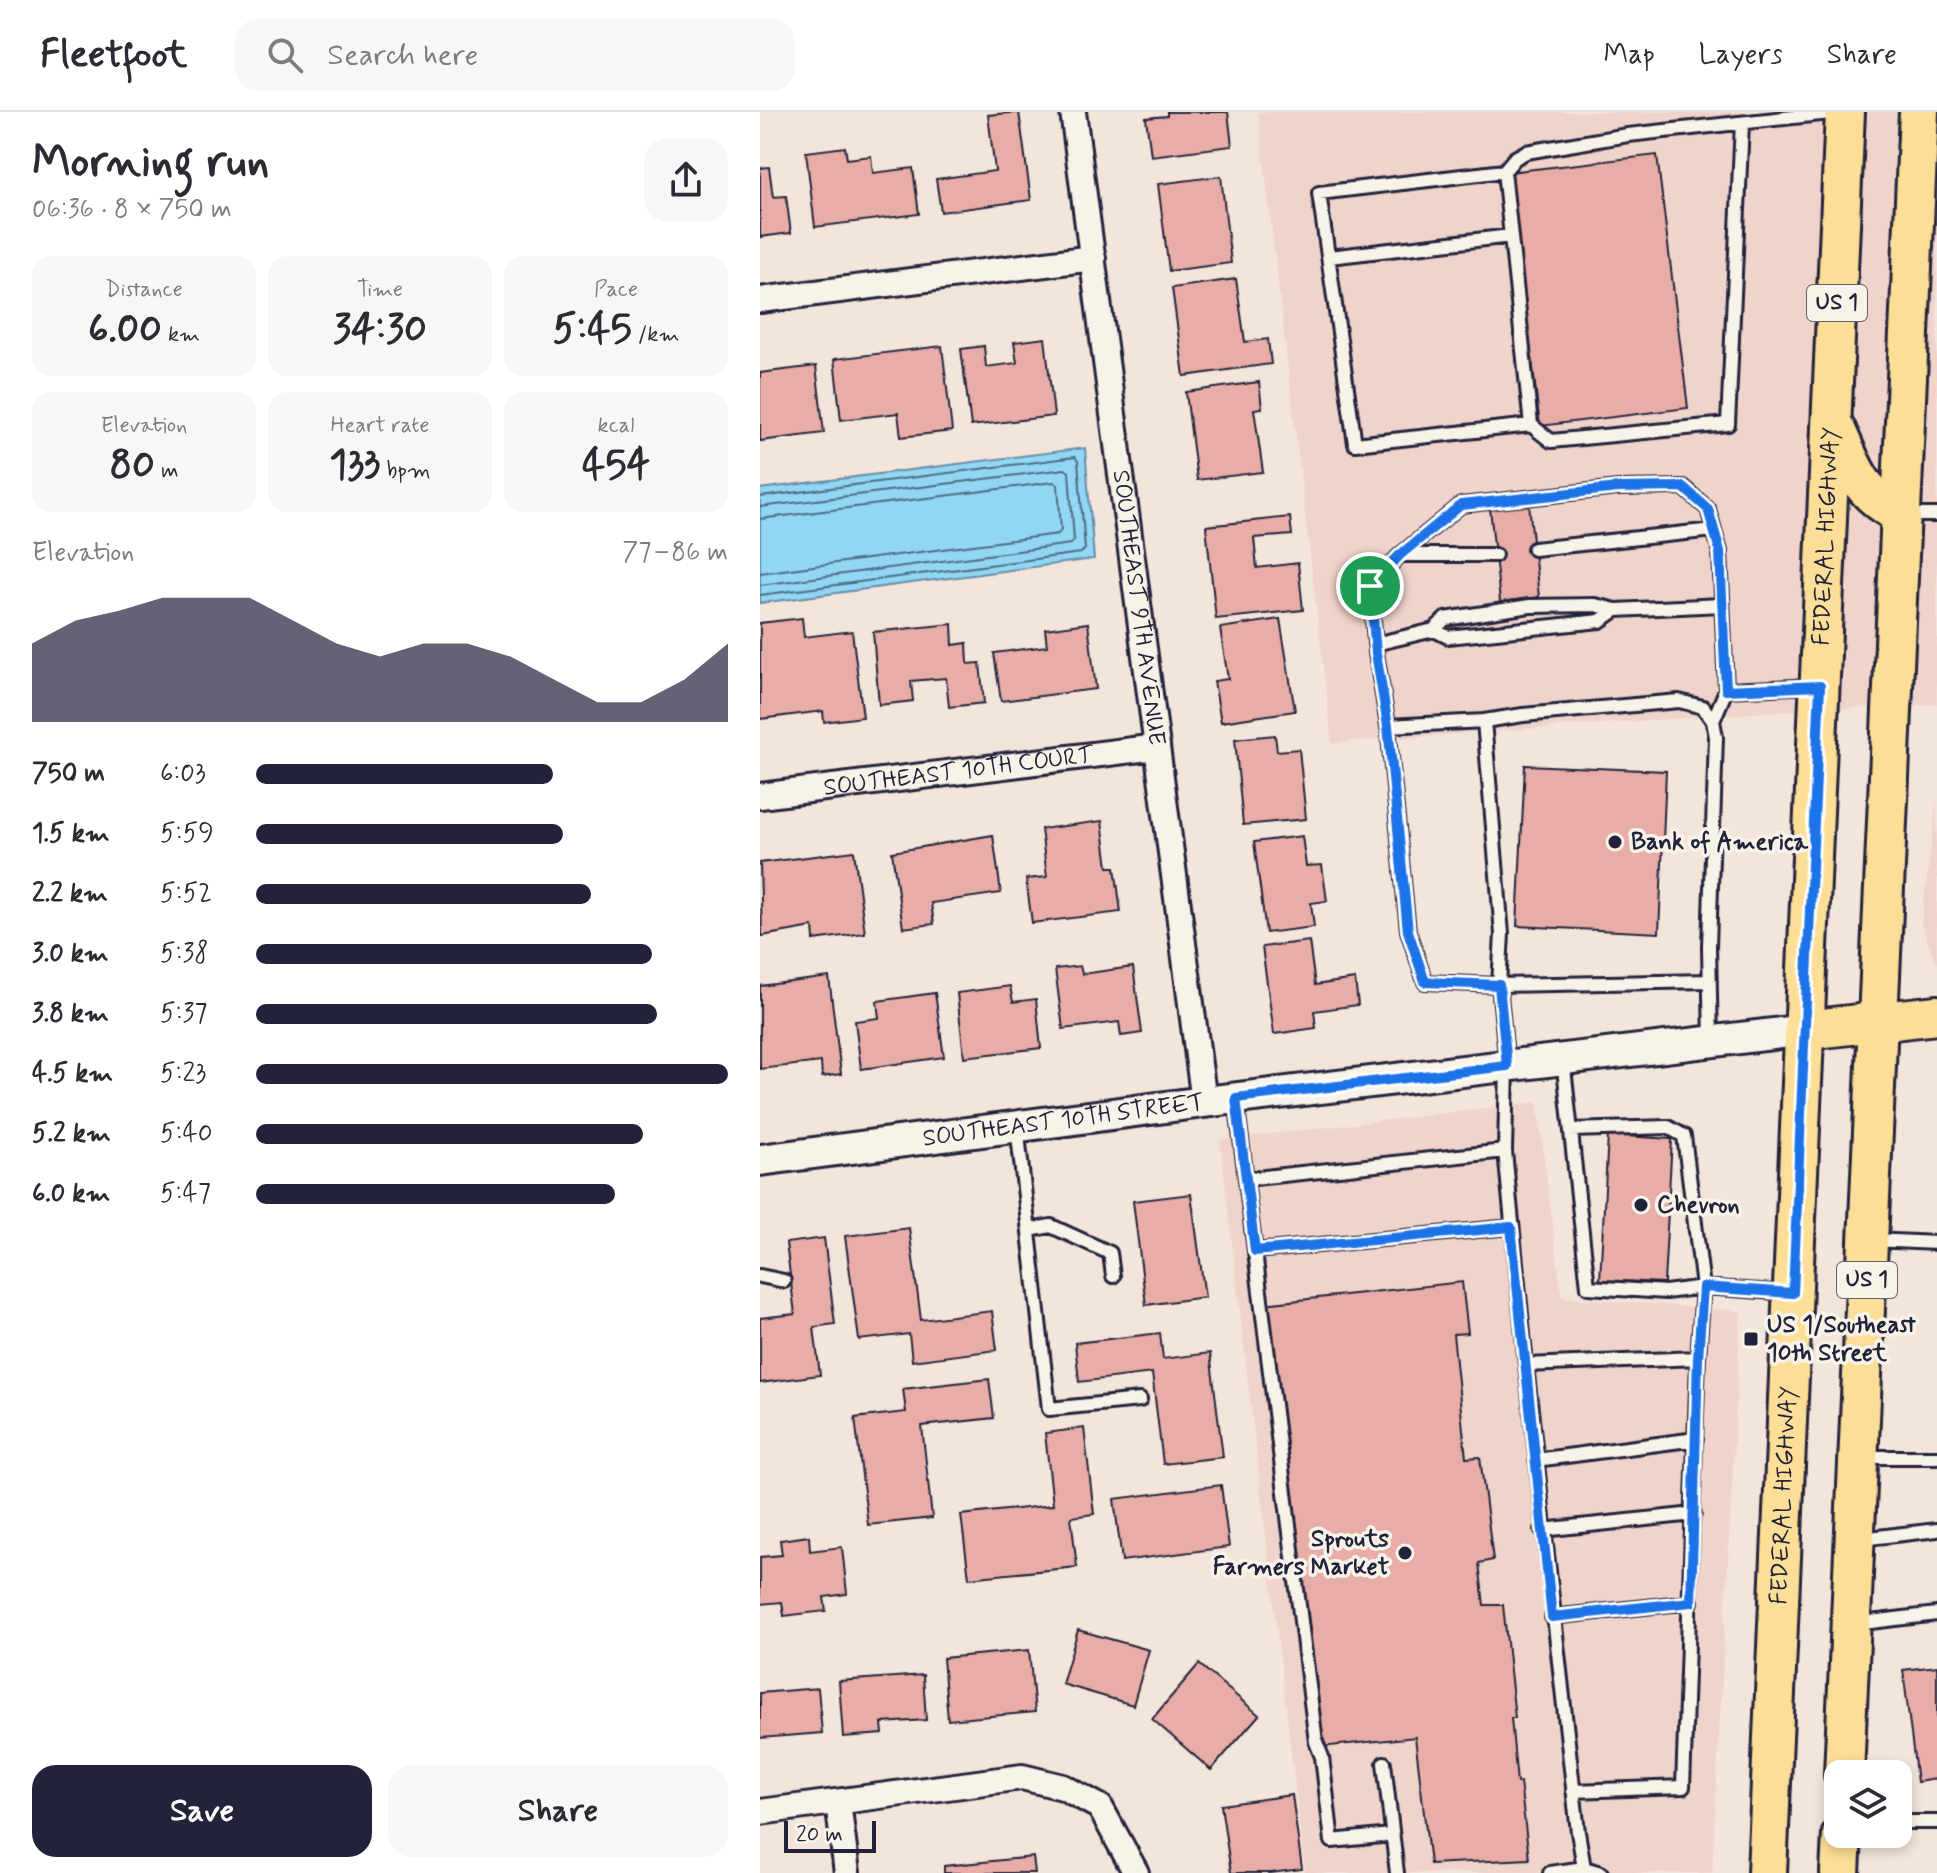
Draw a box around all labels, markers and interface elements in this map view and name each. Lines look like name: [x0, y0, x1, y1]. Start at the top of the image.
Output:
search box: [235, 19, 795, 91]
text: Fleetfoot: [40, 31, 187, 80]
icon: search: [263, 33, 307, 77]
text: Search here: [327, 36, 478, 75]
text: Map: [1604, 37, 1655, 74]
text: Layers: [1699, 37, 1783, 74]
text: Share: [1827, 37, 1897, 74]
text: Morning run: [32, 134, 269, 192]
button: share: [644, 138, 728, 222]
text: 06:36 · 8 × 750 m: [32, 193, 232, 227]
text: Distance: [105, 276, 183, 304]
text: Time: [357, 276, 403, 304]
text: Pace: [594, 276, 638, 304]
road number: US 1: [1807, 285, 1867, 321]
text: 6.00: [88, 304, 162, 356]
text: 34:30: [333, 304, 427, 356]
text: 5:45: [553, 304, 632, 356]
text: km: [162, 321, 200, 349]
text: /km: [632, 321, 679, 349]
text: Elevation: [101, 412, 187, 440]
text: Heart rate: [331, 412, 429, 440]
text: kcal: [598, 412, 634, 440]
street label: FEDERAL HIGHWAY: [1806, 426, 1847, 646]
text: 80: [110, 440, 155, 492]
text: 133: [329, 440, 380, 492]
text: 454: [582, 440, 650, 492]
text: m: [155, 457, 178, 485]
text: bpm: [380, 457, 431, 485]
street label: SOUTHEAST 9TH AVENUE: [1105, 468, 1172, 747]
text: Elevation: [32, 536, 134, 570]
text: 77–86 m: [622, 536, 728, 570]
pin: [1336, 552, 1404, 620]
icon: arrive: [1348, 564, 1392, 608]
street label: SOUTHEAST 10TH COURT: [822, 739, 1096, 804]
text: 750 m: [32, 757, 105, 791]
text: 6:03: [160, 757, 206, 791]
text: 1.5 km: [32, 817, 110, 851]
text: 5:59: [160, 817, 214, 851]
place label: Bank of America: [1631, 827, 1809, 858]
marker: Bank of America: [1606, 833, 1624, 851]
text: 2.2 km: [32, 877, 108, 911]
text: 5:52: [160, 877, 212, 911]
text: 3.0 km: [32, 937, 109, 971]
text: 5:38: [160, 937, 209, 971]
text: 3.8 km: [32, 997, 109, 1031]
text: 5:37: [160, 997, 207, 1031]
text: 4.5 km: [32, 1057, 113, 1091]
text: 5:23: [160, 1057, 206, 1091]
street label: SOUTHEAST 10TH STREET: [921, 1087, 1206, 1154]
text: 5.2 km: [32, 1117, 111, 1151]
text: 5:40: [160, 1117, 213, 1151]
text: 6.0 km: [32, 1177, 110, 1211]
text: 5:47: [160, 1177, 211, 1211]
place label: Chevron: [1657, 1190, 1740, 1221]
marker: Chevron: [1632, 1196, 1650, 1214]
road number: US 1: [1837, 1262, 1897, 1298]
place label: US 1/Southeast 10th Street: [1767, 1310, 1916, 1369]
marker: US 1/Southeast 10th Street: [1742, 1330, 1760, 1348]
street label: FEDERAL HIGHWAY: [1763, 1385, 1804, 1605]
place label: Sprouts Farmers Market: [1213, 1524, 1390, 1583]
marker: Sprouts Farmers Market: [1396, 1544, 1414, 1562]
map controls: [1824, 1760, 1912, 1848]
button: layers: [1824, 1760, 1912, 1848]
button: Save: [32, 1765, 372, 1857]
button: Share: [388, 1765, 728, 1857]
scale bar: [784, 1817, 876, 1853]
text: 20 m: [796, 1821, 843, 1849]

